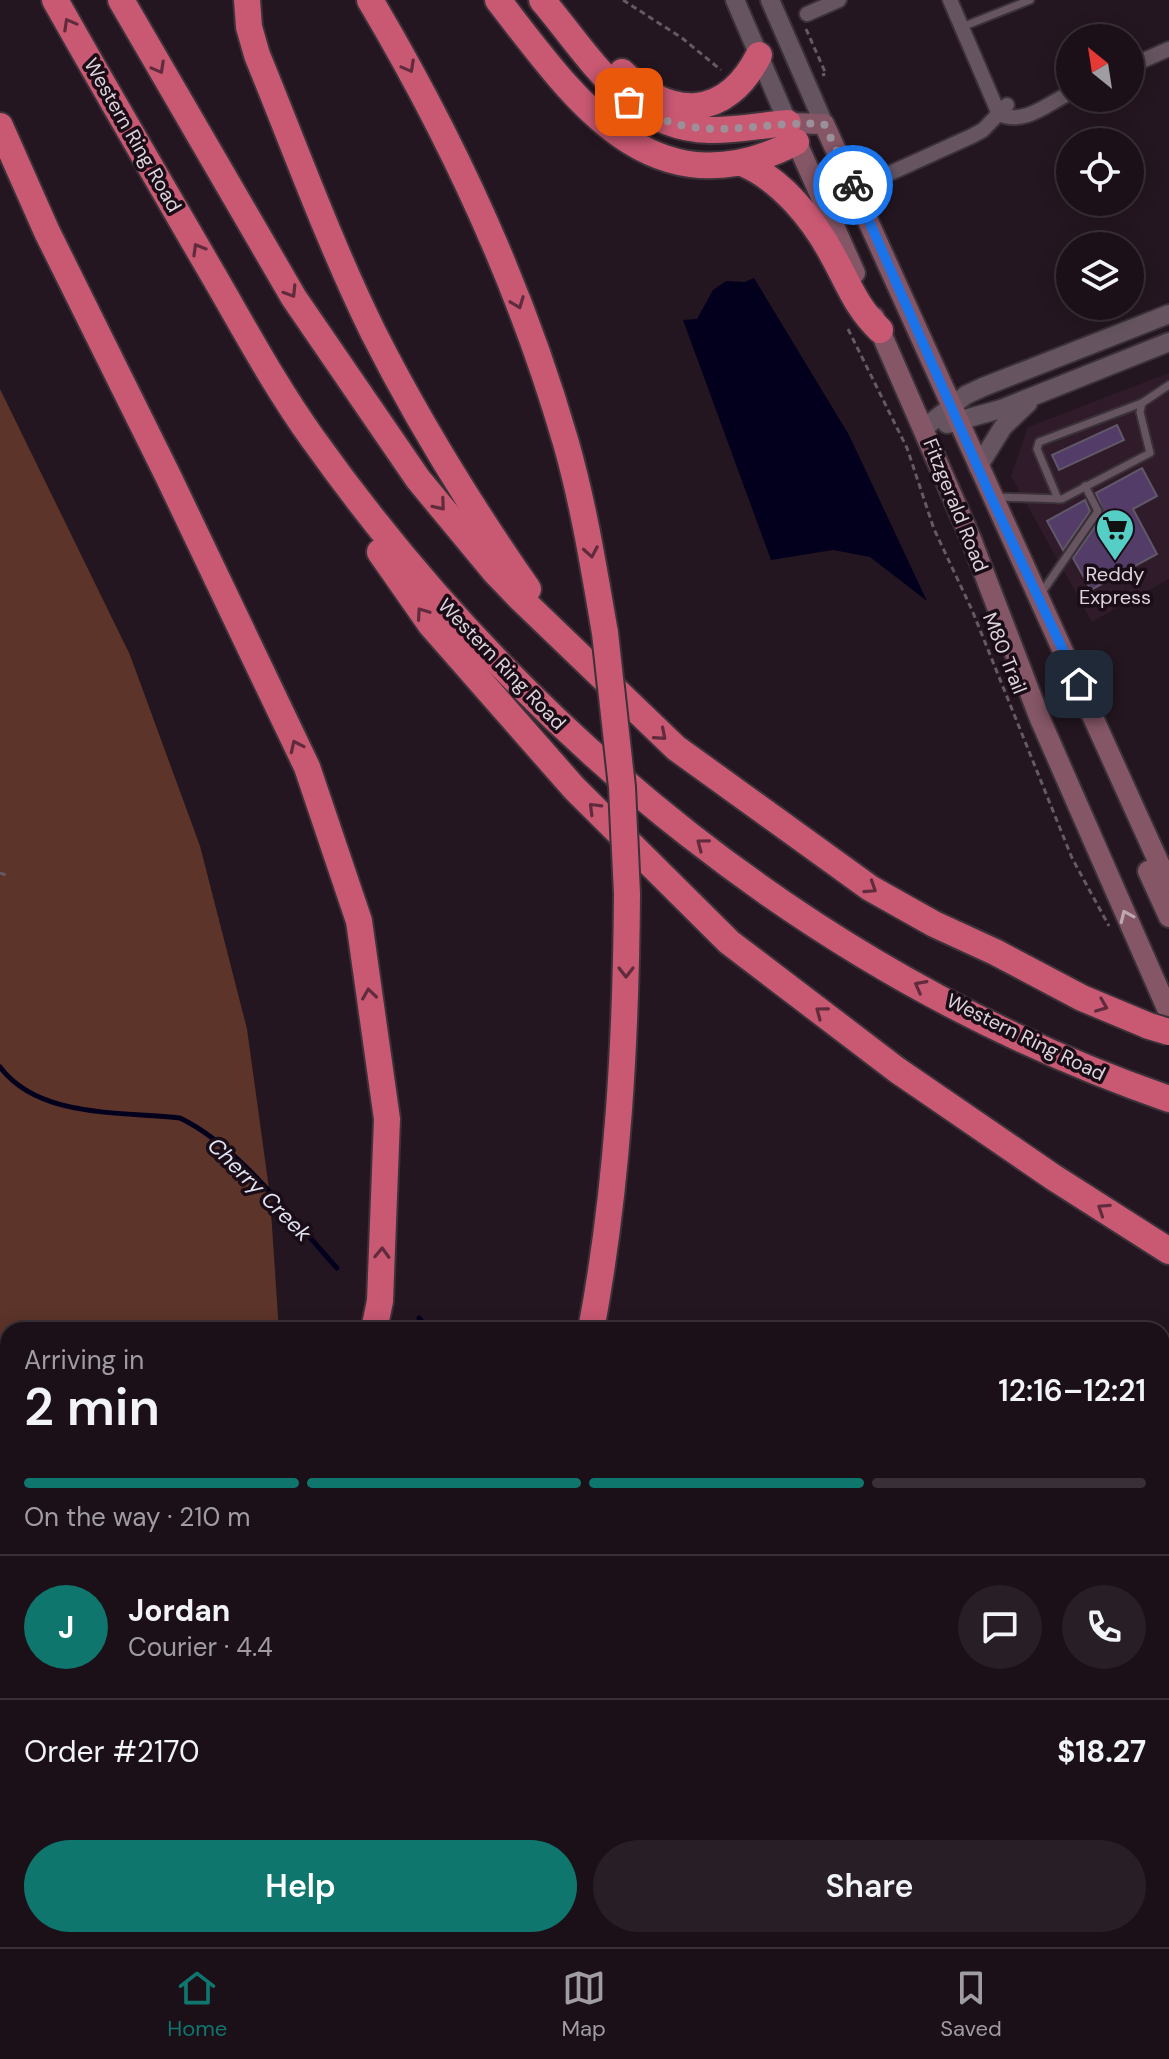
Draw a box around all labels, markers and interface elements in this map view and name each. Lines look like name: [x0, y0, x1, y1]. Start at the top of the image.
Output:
one-way arrow: [63, 18, 79, 32]
north arrow: [1056, 24, 1144, 112]
map controls: [1056, 24, 1144, 320]
street label: Western Ring Road: [78, 53, 188, 217]
one-way arrow: [400, 59, 415, 74]
one-way arrow: [150, 60, 165, 74]
pin: [595, 68, 663, 136]
icon: bag: [607, 80, 651, 124]
button: locate: [1056, 128, 1144, 216]
courier: [813, 145, 893, 225]
icon: bike: [831, 163, 875, 207]
button: layers: [1056, 232, 1144, 320]
one-way arrow: [192, 243, 208, 258]
one-way arrow: [281, 284, 296, 298]
one-way arrow: [508, 295, 525, 309]
street label: Fitzgerald Road: [917, 434, 995, 576]
one-way arrow: [430, 496, 445, 511]
supermarket icon: Reddy Express: [1094, 507, 1136, 562]
one-way arrow: [582, 546, 599, 559]
place label: Reddy Express: [1079, 561, 1151, 610]
street label: Western Ring Road: [432, 593, 572, 735]
one-way arrow: [417, 607, 432, 621]
street label: M80 Trail: [977, 608, 1033, 698]
pin: [1045, 650, 1113, 718]
icon: home: [1057, 662, 1101, 706]
one-way arrow: [651, 725, 666, 739]
one-way arrow: [290, 739, 306, 754]
one-way arrow: [589, 803, 603, 817]
one-way arrow: [696, 840, 711, 854]
one-way arrow: [862, 878, 877, 893]
one-way arrow: [1120, 910, 1136, 924]
one-way arrow: [617, 966, 635, 979]
one-way arrow: [914, 980, 928, 995]
one-way arrow: [361, 987, 378, 1001]
street label: Western Ring Road: [942, 987, 1110, 1087]
one-way arrow: [1094, 996, 1108, 1013]
one-way arrow: [815, 1008, 830, 1022]
water label: Cherry Creek: [201, 1131, 318, 1248]
one-way arrow: [1097, 1204, 1112, 1219]
one-way arrow: [373, 1246, 390, 1259]
text: Arriving in: [24, 1343, 144, 1377]
text: 12:16–12:21: [998, 1371, 1146, 1410]
text: 2 min: [24, 1373, 160, 1441]
text: On the way · 210 m: [24, 1500, 250, 1534]
button: chat: [958, 1585, 1042, 1669]
button: phone: [1062, 1585, 1146, 1669]
text: Jordan: [128, 1591, 230, 1630]
text: J: [58, 1608, 74, 1647]
text: Courier · 4.4: [128, 1630, 273, 1664]
text: Order #2170: [24, 1732, 200, 1771]
text: $18.27: [1057, 1732, 1146, 1771]
button: Help: [24, 1840, 577, 1932]
button: Share: [593, 1840, 1146, 1932]
tab: Home: [167, 1966, 227, 2043]
tab: Map: [562, 1966, 606, 2043]
tab: Saved: [940, 1966, 1002, 2043]

